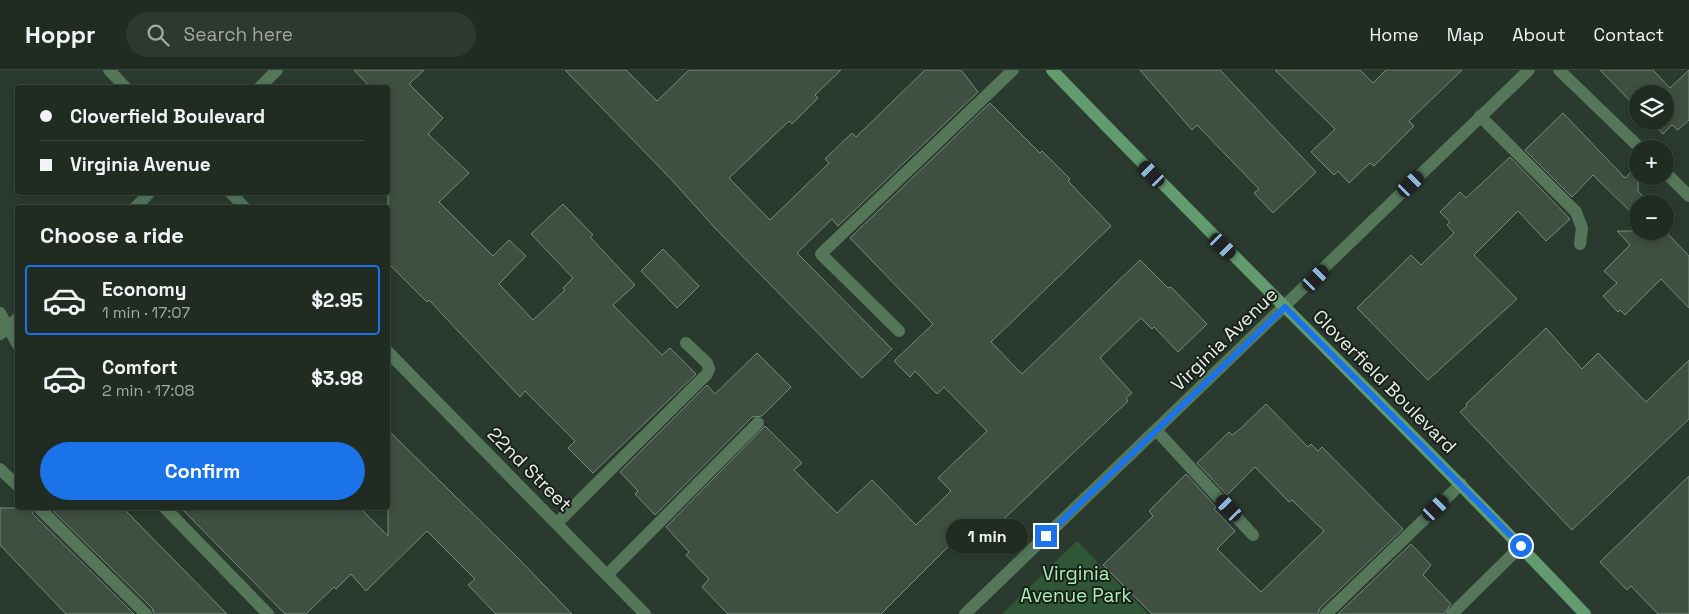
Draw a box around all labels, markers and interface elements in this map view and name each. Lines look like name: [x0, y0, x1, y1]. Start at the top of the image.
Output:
search box: [126, 12, 476, 57]
text: Hoppr: [25, 19, 96, 50]
icon: search: [144, 21, 172, 49]
text: Search here: [184, 22, 293, 47]
text: Home: [1370, 23, 1419, 46]
text: Map: [1447, 23, 1484, 46]
text: About: [1512, 23, 1566, 46]
text: Contact: [1594, 23, 1664, 46]
map controls: [1629, 85, 1674, 240]
button: layers: [1629, 85, 1674, 130]
text: Cloverfield Boulevard: [70, 104, 265, 129]
button: +: [1629, 140, 1674, 185]
text: Virginia Avenue: [70, 152, 211, 177]
car: [1136, 158, 1167, 190]
car: [1395, 168, 1427, 200]
button: −: [1629, 195, 1674, 240]
text: Choose a ride: [40, 221, 184, 249]
car: [1207, 230, 1239, 262]
car: [1300, 262, 1331, 294]
text: Economy: [102, 277, 186, 302]
icon: car: [42, 278, 87, 323]
street label: Virginia Avenue: [1166, 282, 1283, 397]
text: $2.95: [311, 288, 363, 313]
text: 1 min · 17:07: [102, 302, 190, 323]
street label: Cloverfield Boulevard: [1307, 304, 1462, 459]
text: Comfort: [102, 355, 178, 380]
icon: car: [42, 356, 87, 401]
text: $3.98: [311, 366, 363, 391]
text: 2 min · 17:08: [102, 380, 194, 401]
street label: 22nd Street: [482, 422, 577, 517]
button: Confirm: [40, 442, 365, 500]
car: [1213, 492, 1244, 524]
car: [1420, 492, 1452, 524]
callout: 1 min: [946, 518, 1028, 554]
route end: [1035, 525, 1057, 547]
text: 1 min: [967, 526, 1007, 547]
route start: [1510, 535, 1532, 557]
park label: Virginia Avenue Park: [1020, 561, 1132, 608]

